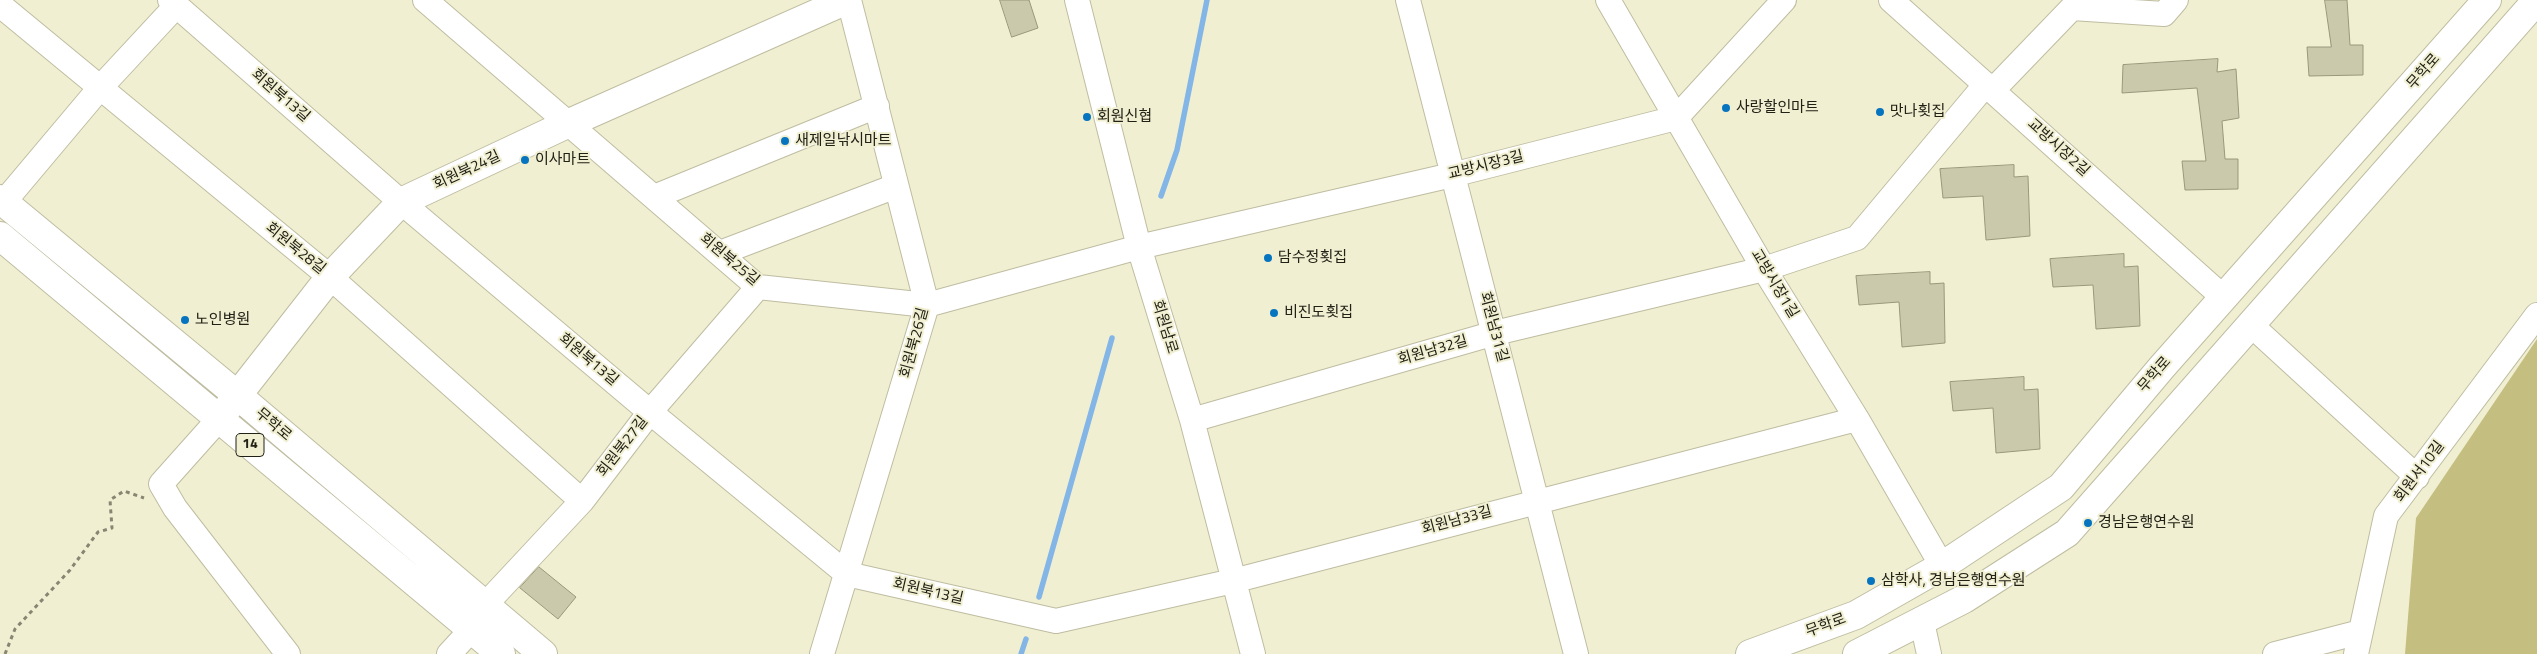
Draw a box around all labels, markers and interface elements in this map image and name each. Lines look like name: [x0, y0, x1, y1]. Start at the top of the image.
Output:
street label: 무학로: [2404, 50, 2444, 94]
street label: 회원북13길: [247, 66, 313, 126]
place label: 사랑할인마트: [1736, 99, 1819, 117]
marker: 사랑할인마트: [1720, 102, 1732, 114]
place label: 맛나횟집: [1890, 103, 1945, 121]
marker: 맛나횟집: [1874, 106, 1886, 118]
place label: 회원신협: [1097, 108, 1152, 126]
marker: 회원신협: [1081, 111, 1093, 123]
street label: 교방시장2길: [2023, 115, 2093, 181]
place label: 새제일낚시마트: [795, 132, 892, 150]
marker: 새제일낚시마트: [779, 135, 791, 147]
street label: 회원북24길: [431, 148, 503, 194]
street label: 교방시장3길: [1446, 148, 1526, 184]
place label: 이사마트: [535, 151, 590, 169]
marker: 이사마트: [519, 154, 531, 166]
street label: 회원북28길: [261, 219, 329, 279]
street label: 회원북25길: [696, 230, 762, 290]
street label: 교방시장1길: [1746, 246, 1802, 322]
place label: 담수정횟집: [1278, 249, 1347, 267]
marker: 담수정횟집: [1262, 252, 1274, 264]
street label: 회원남31길: [1475, 290, 1511, 364]
street label: 회원남로: [1147, 298, 1181, 356]
place label: 비진도횟집: [1284, 304, 1353, 322]
street label: 회원북26길: [897, 306, 933, 380]
marker: 비진도횟집: [1268, 307, 1280, 319]
place label: 노인병원: [195, 311, 250, 329]
marker: 노인병원: [179, 314, 191, 326]
street label: 회원북13길: [555, 330, 621, 390]
street label: 회원남32길: [1396, 332, 1470, 370]
street label: 무학로: [2135, 353, 2175, 397]
street label: 무학로: [251, 405, 295, 445]
street label: 회원북27길: [594, 413, 652, 481]
road number: 14: [236, 434, 264, 456]
street label: 회원서10길: [2391, 438, 2449, 506]
street label: 회원남33길: [1420, 503, 1494, 539]
place label: 경남은행연수원: [2098, 514, 2195, 532]
marker: 경남은행연수원: [2082, 517, 2094, 529]
place label: 삼학사, 경남은행연수원: [1881, 572, 2026, 590]
street label: 회원북13길: [891, 575, 965, 609]
marker: 삼학사, 경남은행연수원: [1865, 575, 1877, 587]
street label: 무학로: [1803, 610, 1849, 642]

